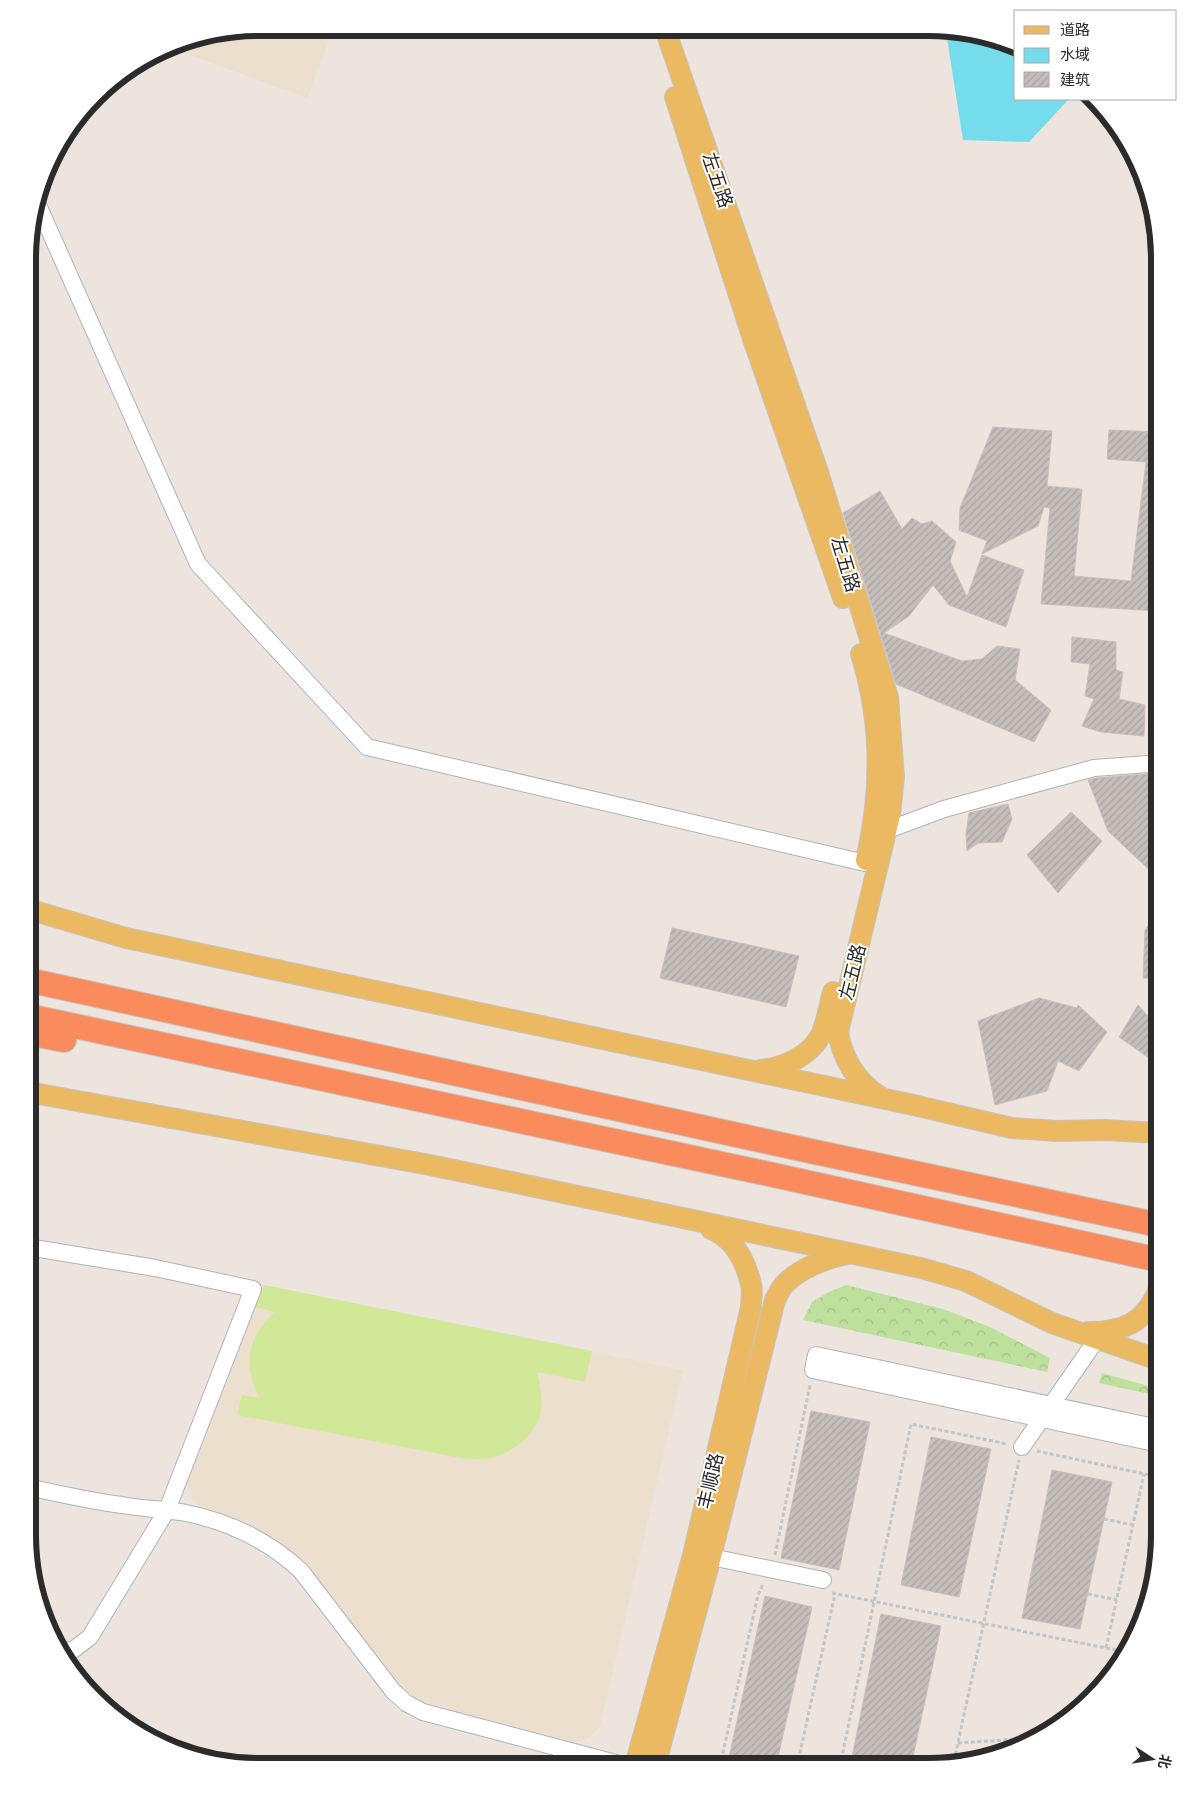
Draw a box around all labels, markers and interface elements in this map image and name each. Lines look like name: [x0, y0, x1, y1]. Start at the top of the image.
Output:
legend: [1014, 10, 1177, 100]
text: 道路: [1060, 22, 1090, 38]
text: 水域: [1060, 47, 1090, 63]
text: 建筑: [1060, 72, 1090, 88]
street label: 左五路: [698, 150, 736, 211]
street label: 左五路: [827, 534, 863, 594]
street label: 左五路: [836, 942, 870, 1002]
street label: 丰顺路: [695, 1451, 727, 1511]
north arrow: [1127, 1734, 1177, 1784]
text: 北: [1155, 1753, 1173, 1770]

